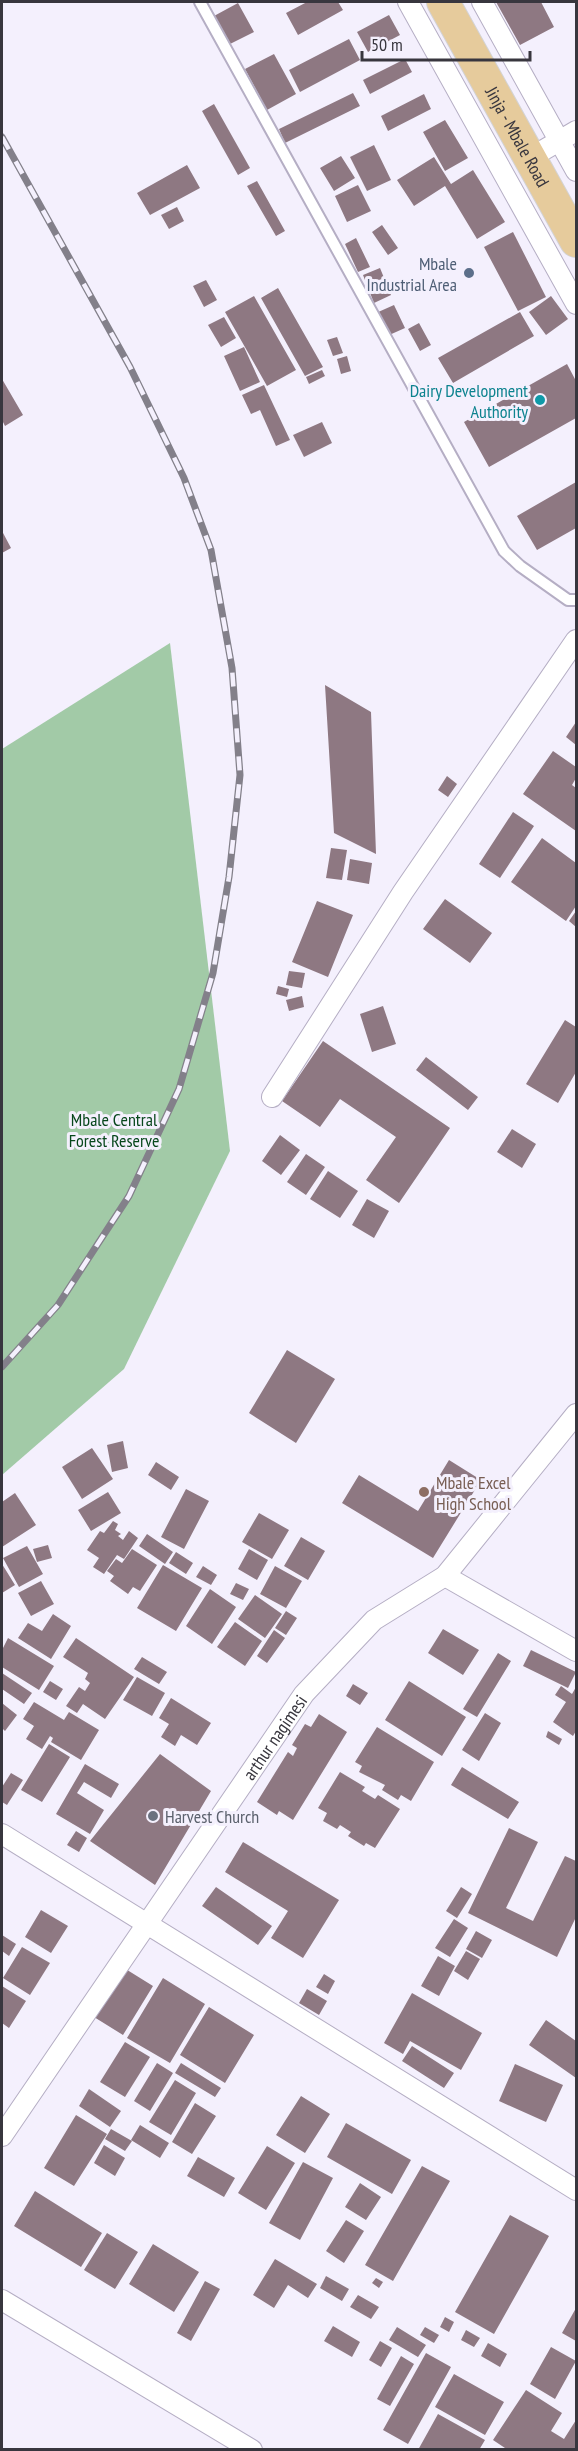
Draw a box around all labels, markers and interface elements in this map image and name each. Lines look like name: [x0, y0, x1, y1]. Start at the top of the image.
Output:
scale bar: [362, 24, 530, 62]
text: 50 m: [371, 33, 403, 56]
street label: Jinja - Mbale Road: [480, 81, 555, 191]
place label: Mbale Industrial Area: [367, 252, 457, 296]
marker: Mbale Industrial Area: [462, 266, 476, 280]
place label: Dairy Development Authority: [410, 379, 528, 423]
marker: Dairy Development Authority: [533, 393, 547, 407]
park label: Mbale Central Forest Reserve: [69, 1108, 159, 1152]
place label: Mbale Excel High School: [436, 1471, 512, 1515]
marker: Mbale Excel High School: [417, 1485, 431, 1499]
street label: arthur nagimesi: [237, 1690, 312, 1784]
place label: Harvest Church: [165, 1805, 259, 1828]
marker: Harvest Church: [146, 1809, 160, 1823]

